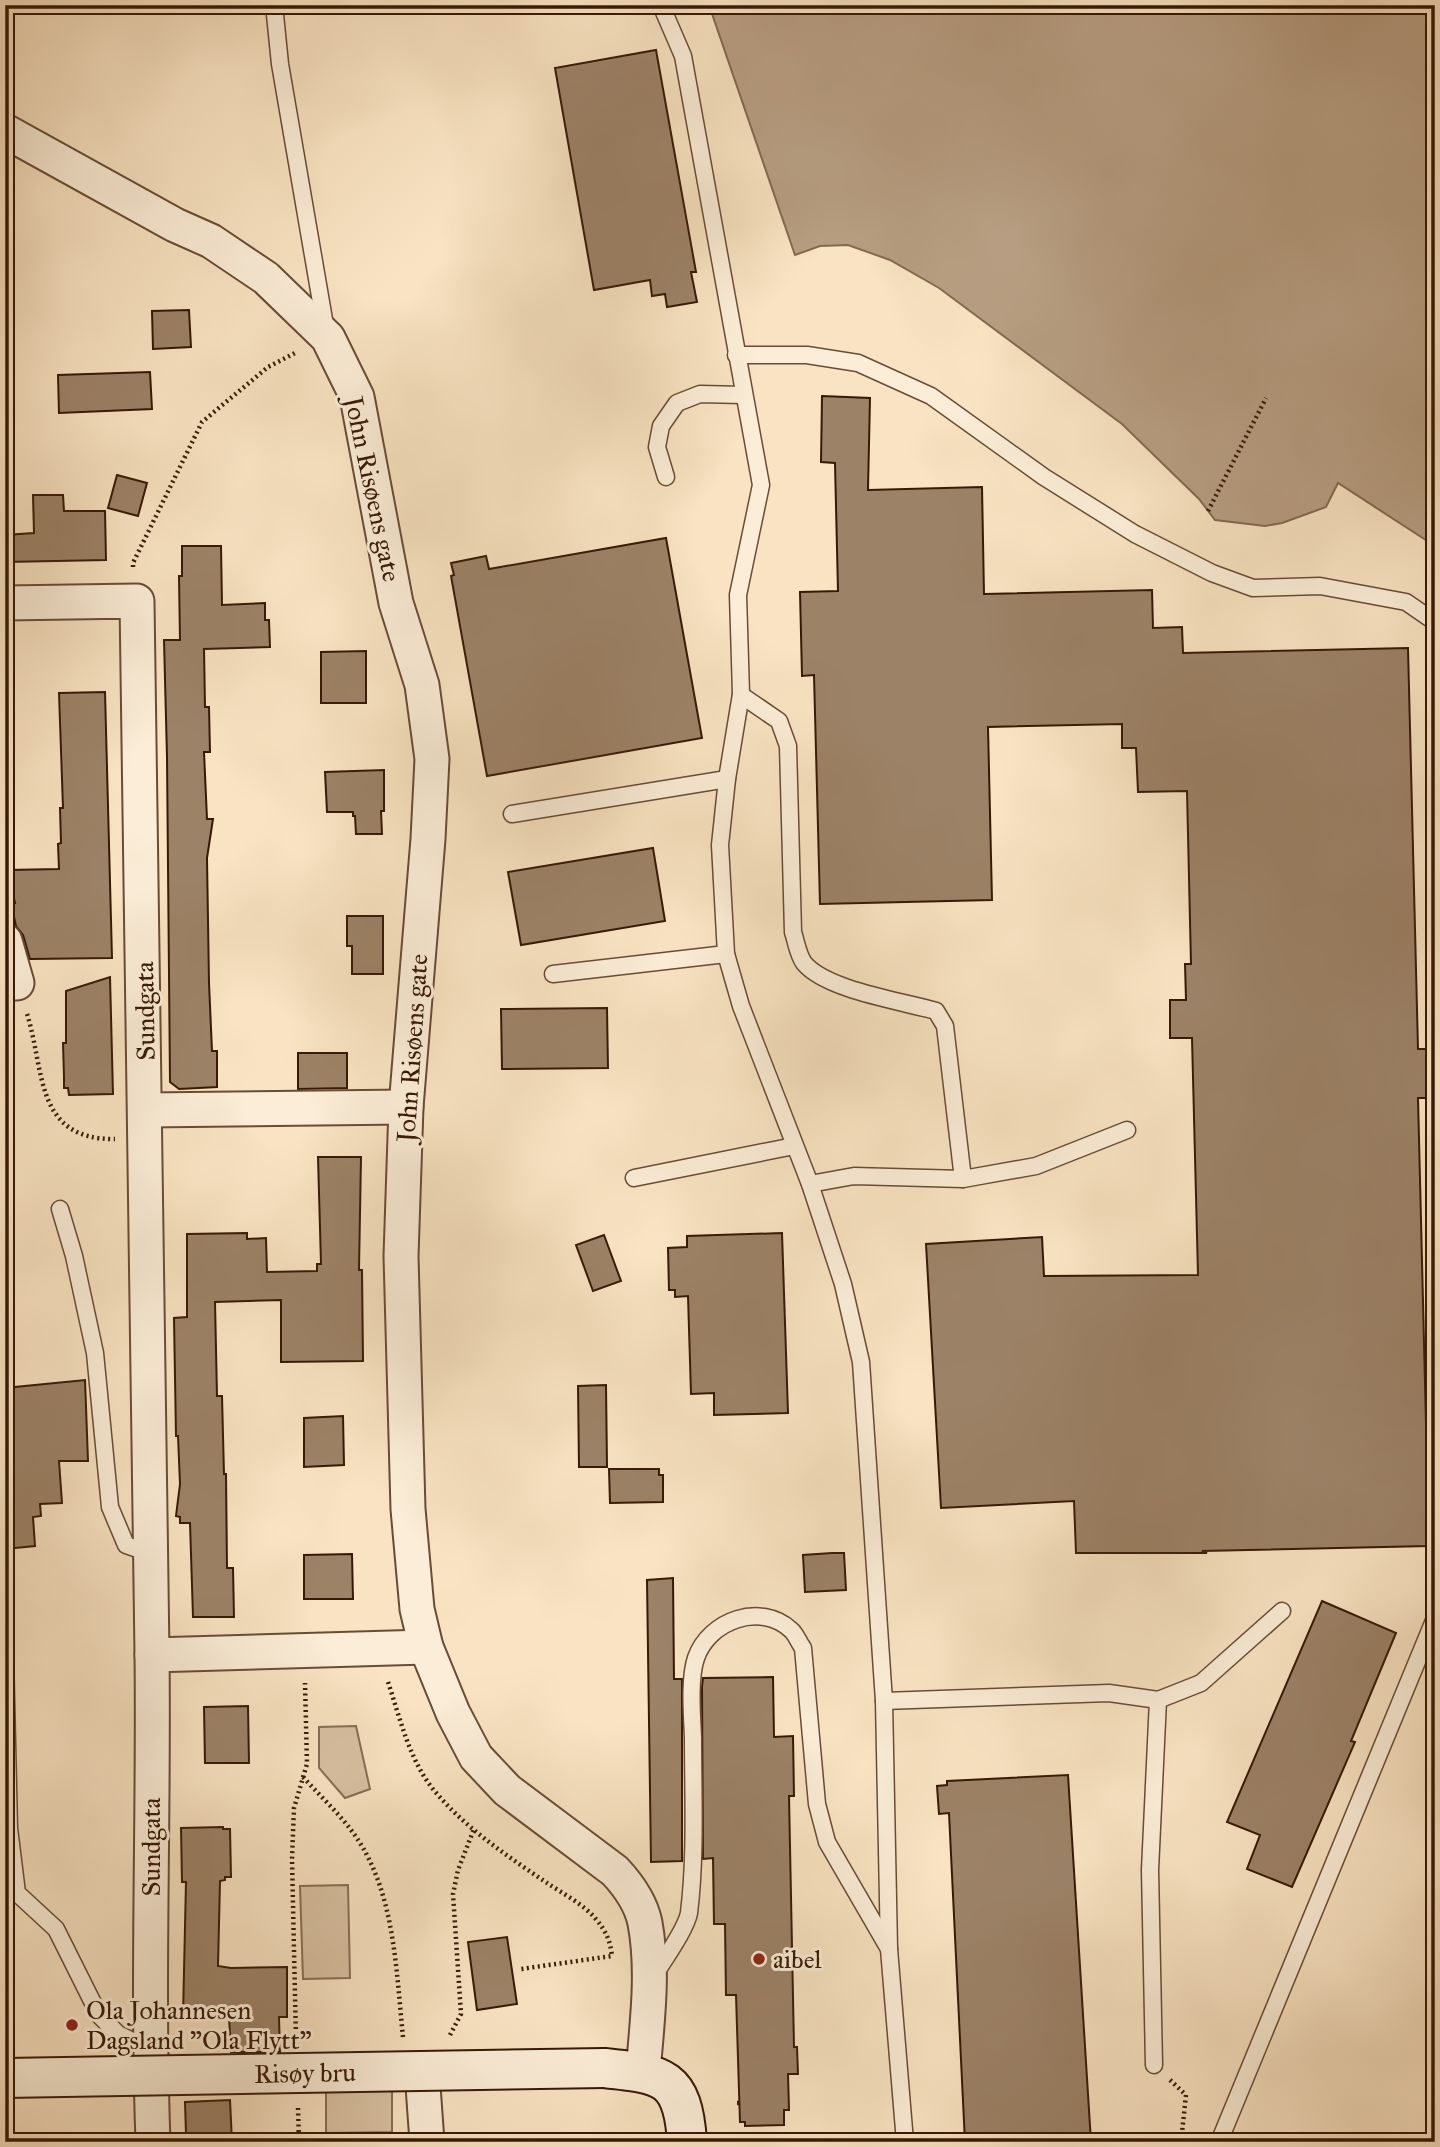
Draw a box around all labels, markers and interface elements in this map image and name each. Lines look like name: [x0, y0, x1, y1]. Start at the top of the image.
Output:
street label: John Risøens gate: [337, 390, 408, 585]
street label: John Risøens gate: [389, 953, 435, 1146]
street label: Sundgata: [128, 961, 162, 1061]
street label: Sundgata: [135, 1797, 167, 1897]
place label: aibel: [773, 1943, 822, 1975]
marker: aibel: [751, 1951, 767, 1967]
place label: Ola Johannesen Dagsland "Ola Flytt": [86, 1994, 312, 2056]
marker: Ola Johannesen Dagsland "Ola Flytt": [64, 2017, 80, 2033]
street label: Risøy bru: [254, 2056, 356, 2090]

